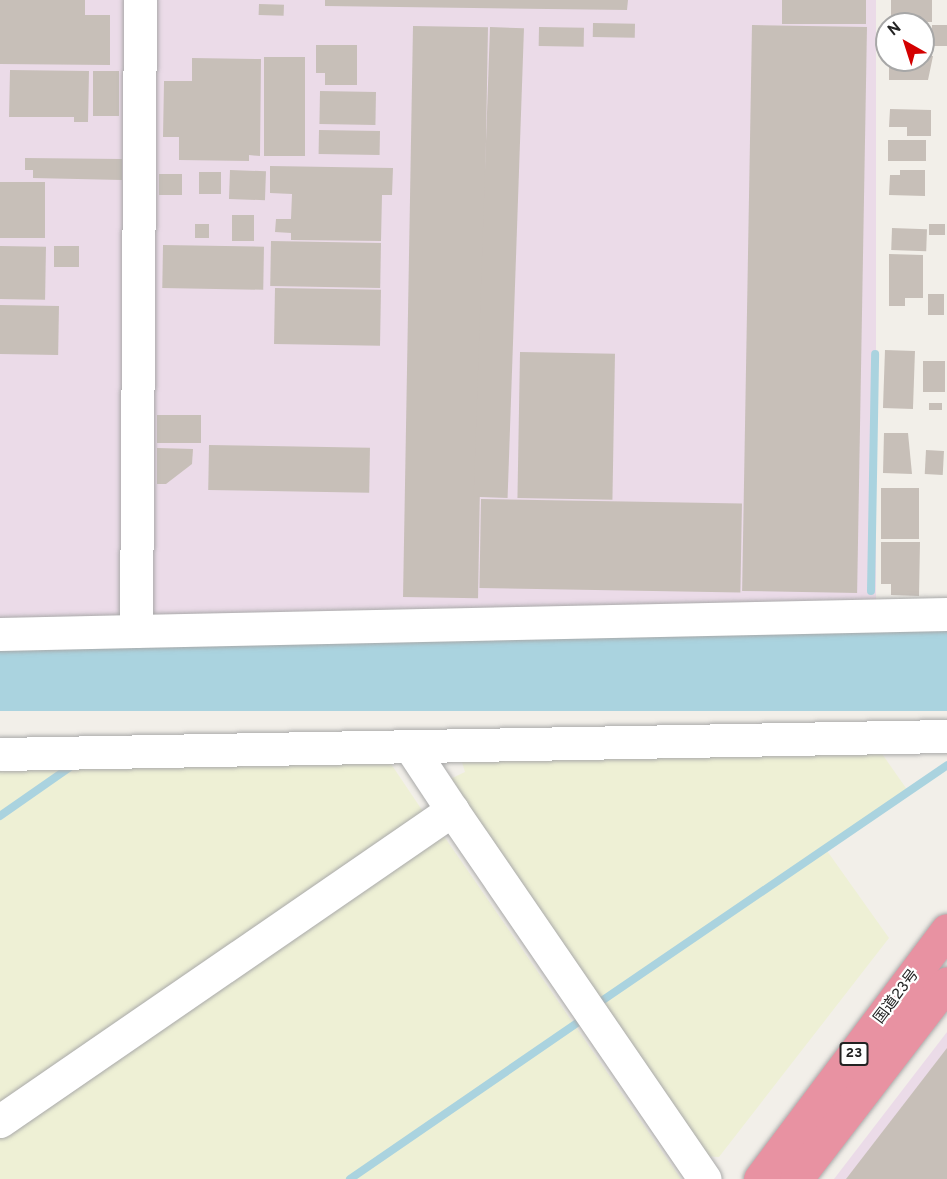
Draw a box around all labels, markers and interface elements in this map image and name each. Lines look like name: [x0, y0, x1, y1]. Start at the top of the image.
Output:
north arrow: [875, 12, 935, 72]
text: N: [884, 18, 906, 41]
street label: 国道23号: [871, 966, 923, 1028]
road number: 23: [839, 1043, 869, 1065]

